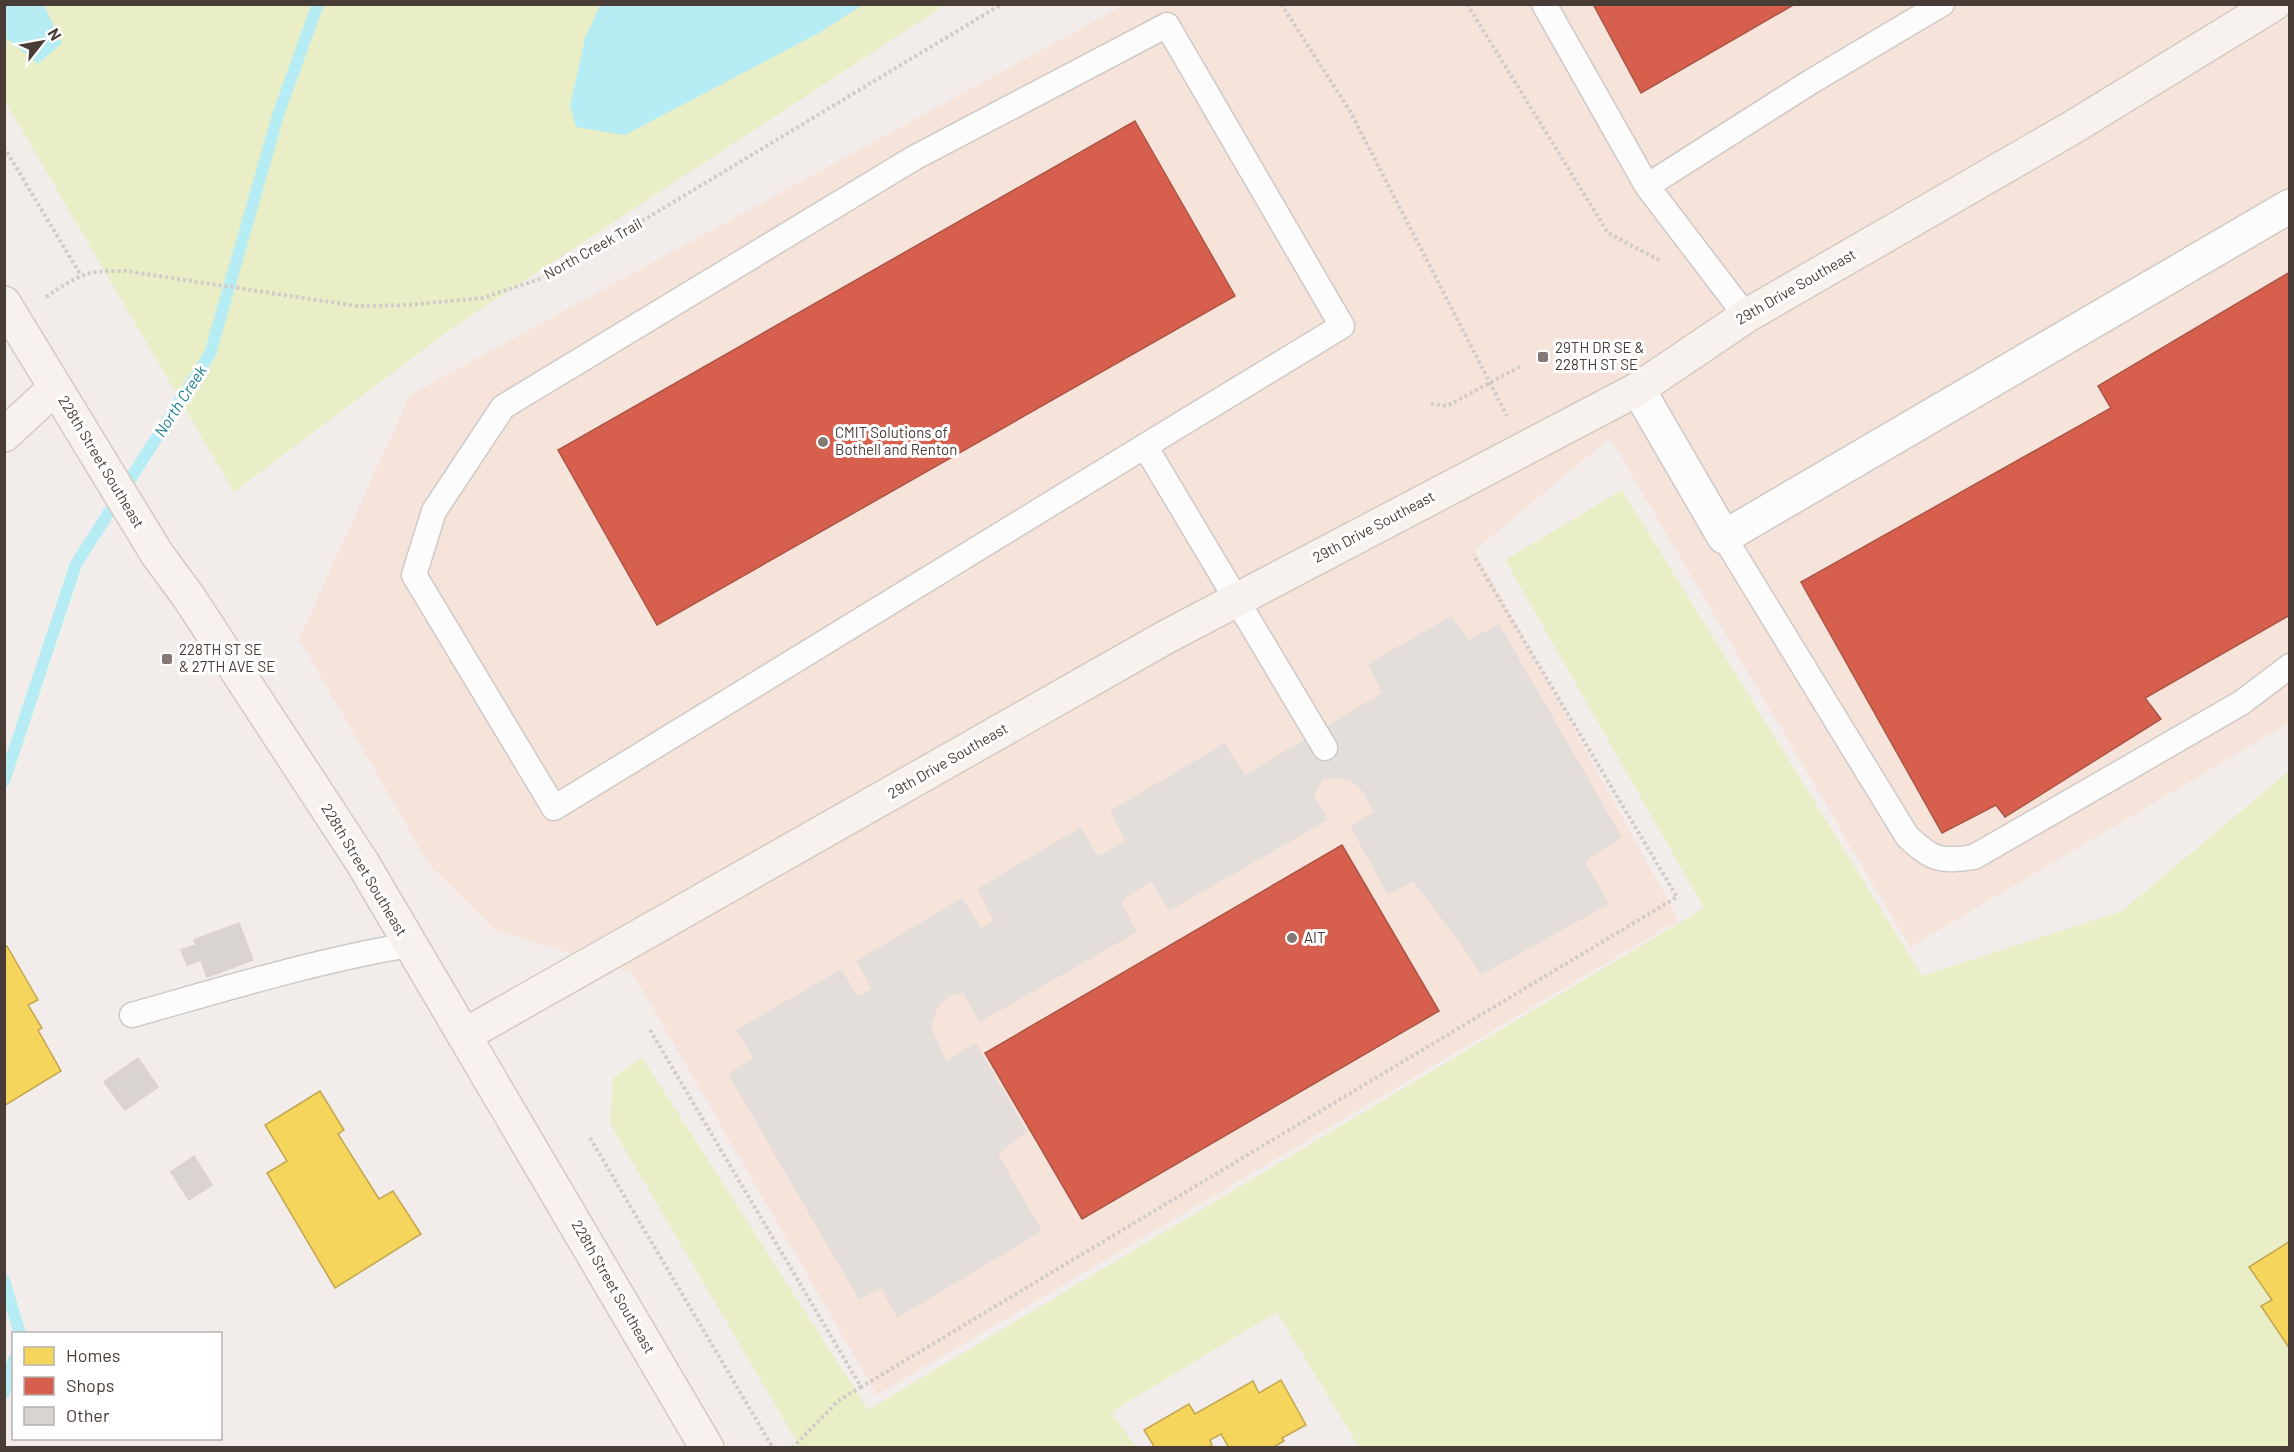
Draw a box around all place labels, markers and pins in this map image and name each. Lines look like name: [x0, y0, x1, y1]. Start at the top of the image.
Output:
place label: 29TH DR SE & 228TH ST SE: [1555, 338, 1644, 373]
marker: 29TH DR SE & 228TH ST SE: [1536, 350, 1550, 364]
place label: CMIT Solutions of Bothell and Renton: [835, 423, 957, 458]
marker: CMIT Solutions of Bothell and Renton: [816, 435, 830, 449]
place label: 228TH ST SE & 27TH AVE SE: [179, 640, 275, 675]
marker: 228TH ST SE & 27TH AVE SE: [160, 652, 174, 666]
place label: AIT: [1304, 928, 1326, 946]
marker: AIT: [1285, 931, 1299, 945]

